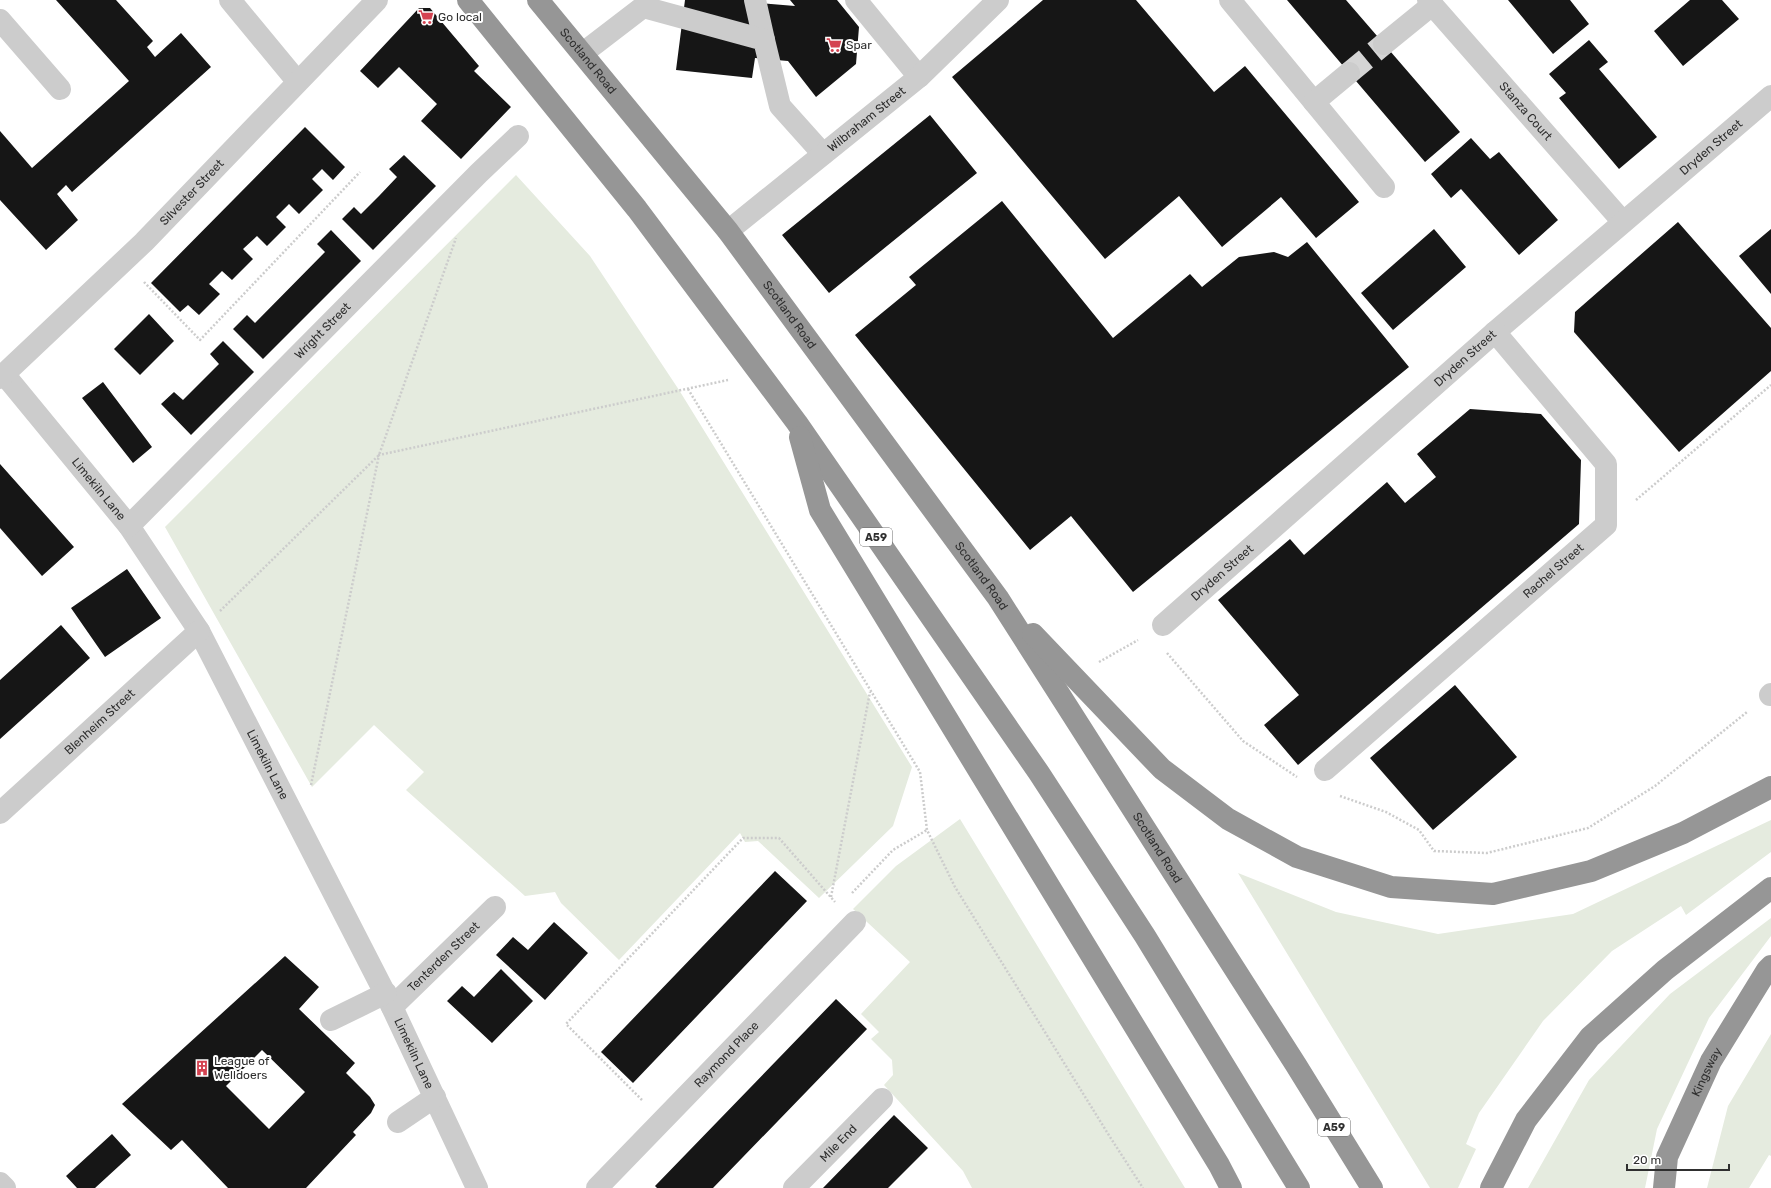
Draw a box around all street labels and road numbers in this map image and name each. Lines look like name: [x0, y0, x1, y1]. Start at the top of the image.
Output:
street label: Scotland Road: [557, 25, 619, 97]
street label: Stanza Court: [1496, 79, 1555, 144]
street label: Wilbraham Street: [825, 84, 909, 155]
street label: Dryden Street: [1677, 116, 1745, 178]
street label: Silvester Street: [157, 156, 227, 228]
street label: Scotland Road: [760, 278, 819, 351]
street label: Wright Street: [292, 299, 354, 362]
street label: Dryden Street: [1431, 327, 1499, 389]
street label: Limekiln Lane: [69, 455, 129, 523]
road number: A59: [860, 528, 892, 546]
street label: Scotland Road: [952, 539, 1011, 613]
street label: Rachel Street: [1520, 540, 1587, 601]
street label: Dryden Street: [1188, 541, 1256, 604]
street label: Blenheim Street: [62, 686, 138, 758]
street label: Limekiln Lane: [244, 727, 291, 802]
street label: Scotland Road: [1130, 810, 1185, 886]
street label: Tenterden Street: [405, 919, 483, 995]
street label: Limekiln Lane: [391, 1016, 437, 1091]
street label: Raymond Place: [691, 1018, 762, 1090]
street label: Kingsway: [1689, 1044, 1725, 1099]
road number: A59: [1318, 1118, 1350, 1136]
street label: Mile End: [817, 1122, 860, 1165]

